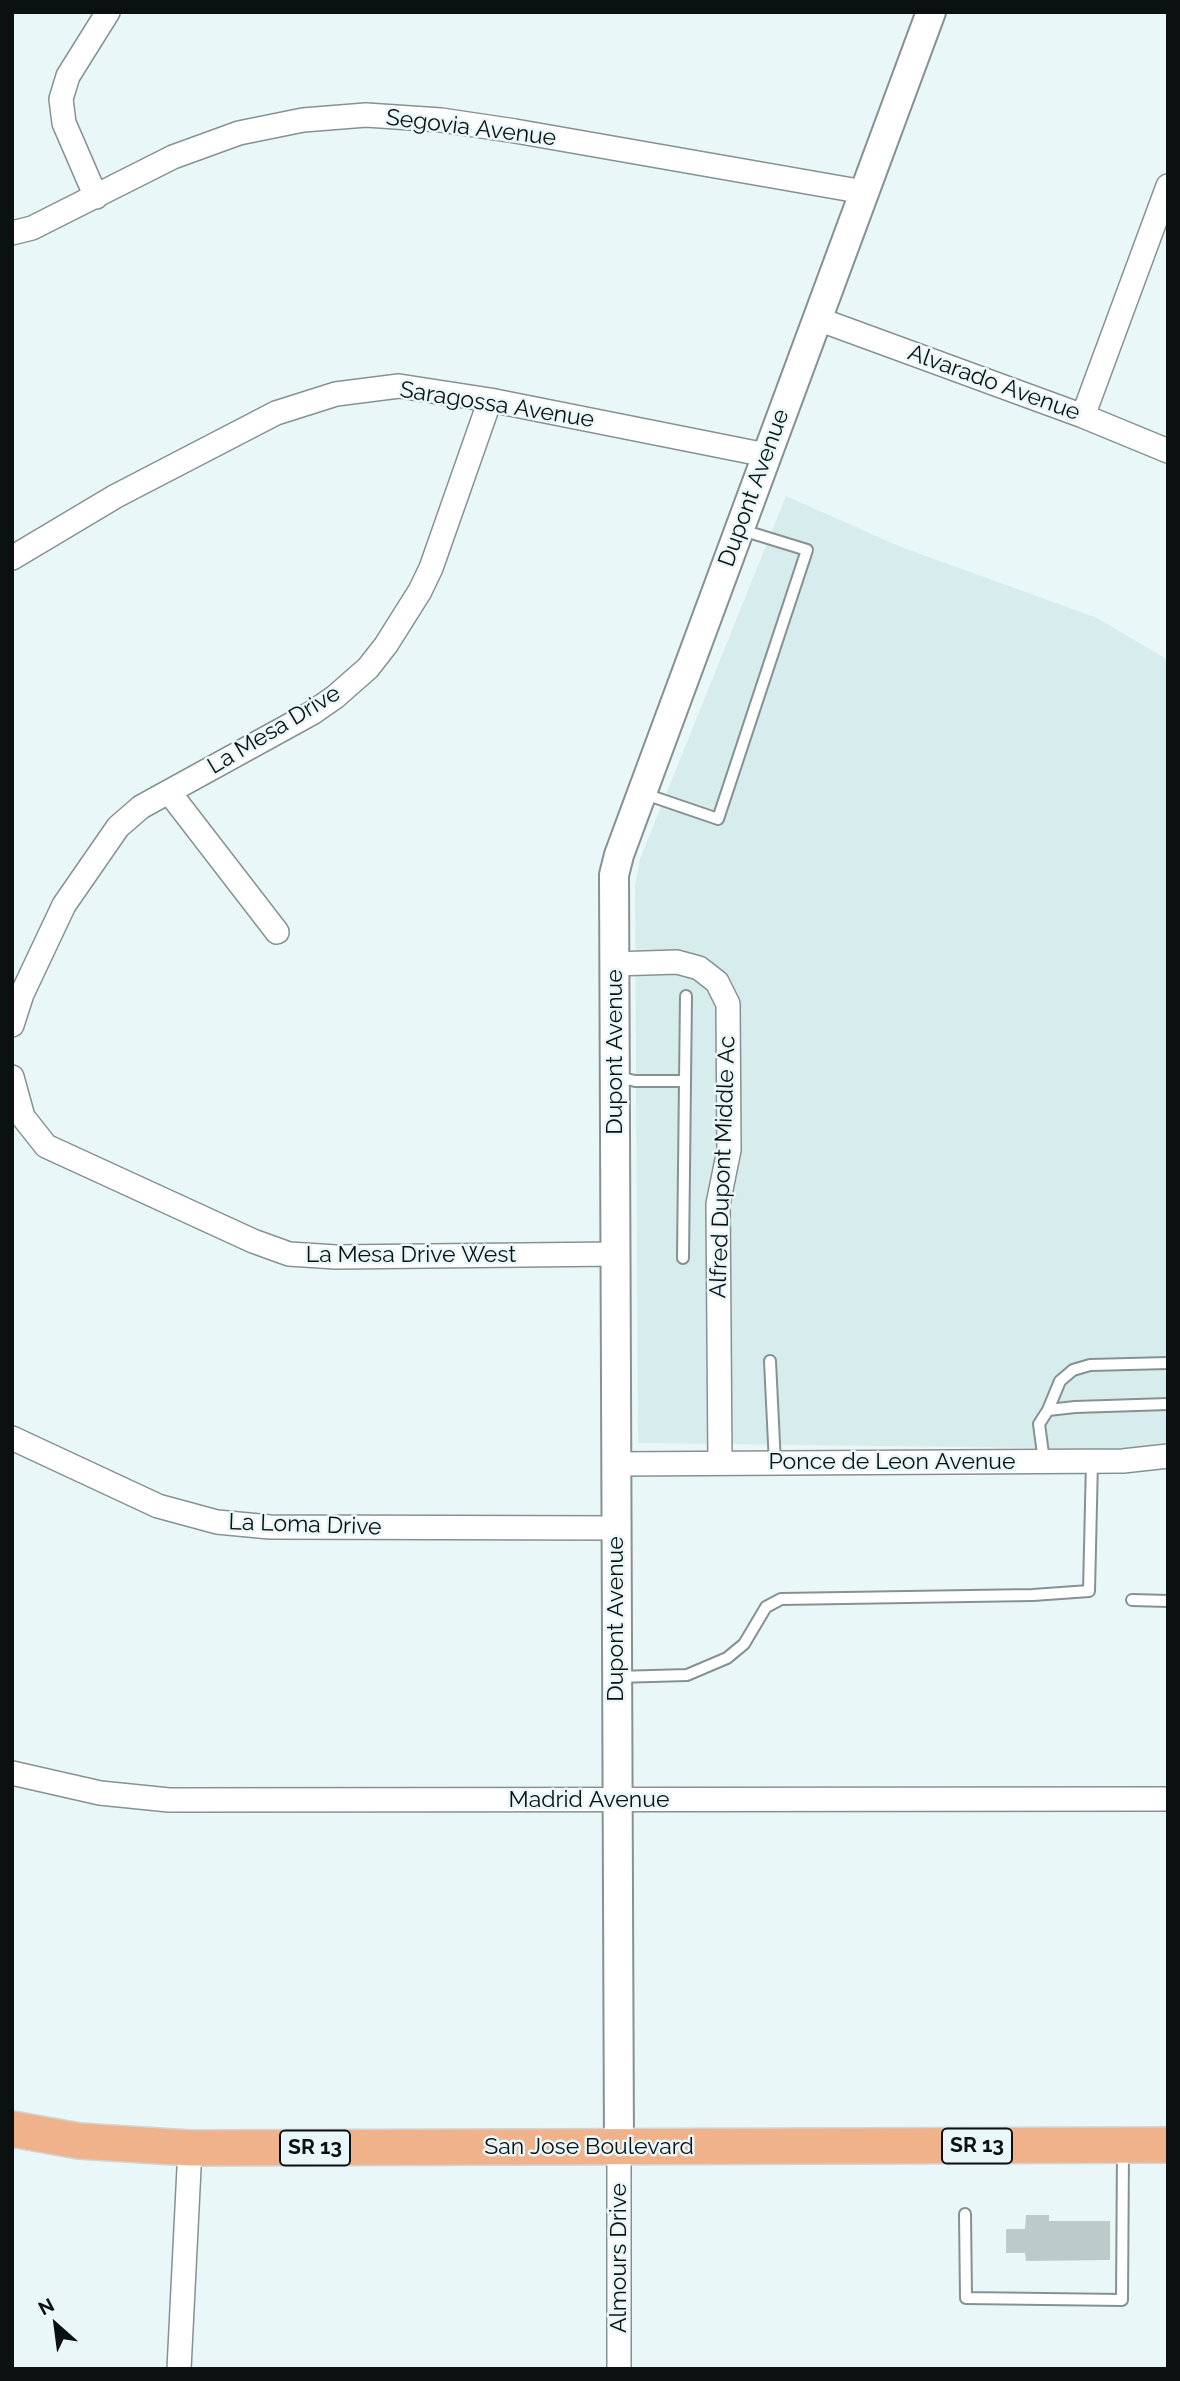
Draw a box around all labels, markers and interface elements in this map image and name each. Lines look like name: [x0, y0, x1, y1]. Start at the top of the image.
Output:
street label: Segovia Avenue: [384, 104, 558, 152]
street label: Alvarado Avenue: [904, 339, 1084, 427]
street label: Saragossa Avenue: [398, 376, 596, 434]
street label: Dupont Avenue: [713, 405, 795, 571]
street label: La Mesa Drive: [203, 680, 345, 780]
street label: Dupont Avenue: [601, 969, 629, 1135]
street label: Alfred Dupont Middle Ac: [705, 1035, 741, 1299]
street label: La Mesa Drive West: [306, 1241, 516, 1269]
street label: Ponce de Leon Avenue: [768, 1448, 1016, 1476]
street label: La Loma Drive: [228, 1509, 382, 1541]
street label: Dupont Avenue: [602, 1536, 630, 1702]
street label: Madrid Avenue: [509, 1786, 669, 1814]
road number: SR 13: [942, 2128, 1012, 2164]
road number: SR 13: [280, 2130, 350, 2166]
street label: San Jose Boulevard: [484, 2133, 694, 2161]
street label: Almours Drive: [605, 2183, 633, 2333]
north arrow: [21, 2290, 91, 2360]
text: N: [35, 2293, 58, 2320]

